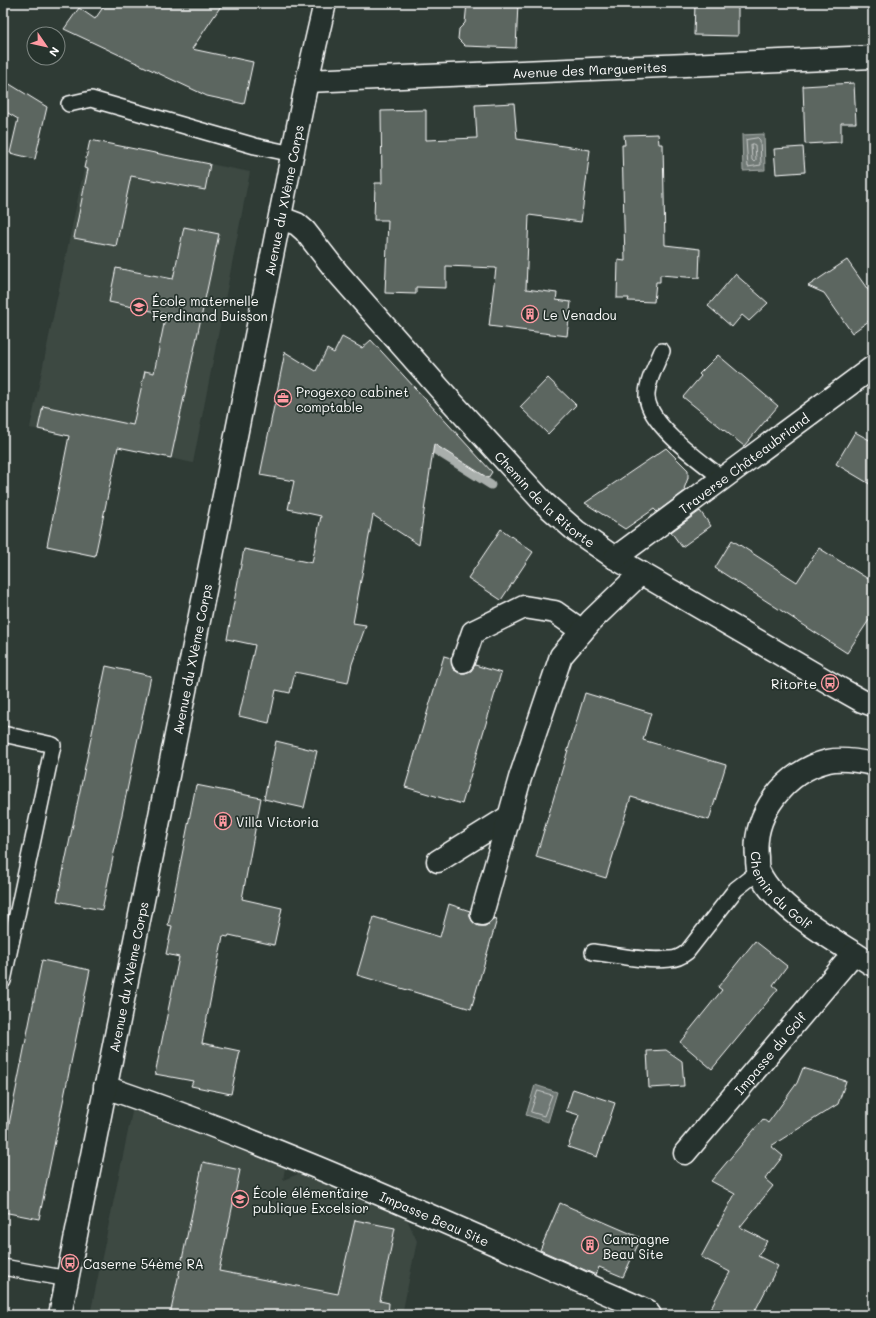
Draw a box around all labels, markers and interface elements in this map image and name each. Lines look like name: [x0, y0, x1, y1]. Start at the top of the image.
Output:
north arrow: [26, 26, 66, 66]
text: N: [46, 44, 63, 60]
street label: Avenue des Marguerites: [512, 57, 667, 81]
street label: Avenue du XVème Corps: [260, 123, 307, 277]
place label: École maternelle Ferdinand Buisson: [152, 292, 268, 324]
school or university icon: École maternelle Ferdinand Buisson: [129, 297, 149, 317]
building icon: Le Venadou: [520, 304, 540, 324]
place label: Le Venadou: [543, 306, 617, 323]
place label: Progexco cabinet comptable: [296, 383, 409, 415]
office icon: Progexco cabinet comptable: [273, 388, 293, 408]
street label: Traverse Châteaubriand: [675, 409, 812, 517]
street label: Chemin de la Ritorte: [492, 447, 599, 550]
street label: Avenue du XVème Corps: [168, 582, 215, 736]
bus stop icon: Ritorte: [820, 673, 840, 693]
place label: Ritorte: [771, 675, 817, 692]
building icon: Villa Victoria: [213, 811, 233, 831]
place label: Villa Victoria: [236, 813, 319, 830]
street label: Chemin du Golf: [748, 850, 816, 932]
street label: Avenue du XVème Corps: [104, 900, 151, 1054]
street label: Impasse du Golf: [730, 1008, 810, 1098]
place label: École élémentaire publique Excelsior: [253, 1184, 369, 1216]
street label: Impasse Beau Site: [378, 1187, 492, 1249]
school or university icon: École élémentaire publique Excelsior: [230, 1189, 250, 1209]
place label: Campagne Beau Site: [603, 1230, 670, 1262]
building icon: Campagne Beau Site: [580, 1235, 600, 1255]
bus stop icon: Caserne 54ème RA: [60, 1253, 80, 1273]
place label: Caserne 54ème RA: [83, 1255, 204, 1272]

